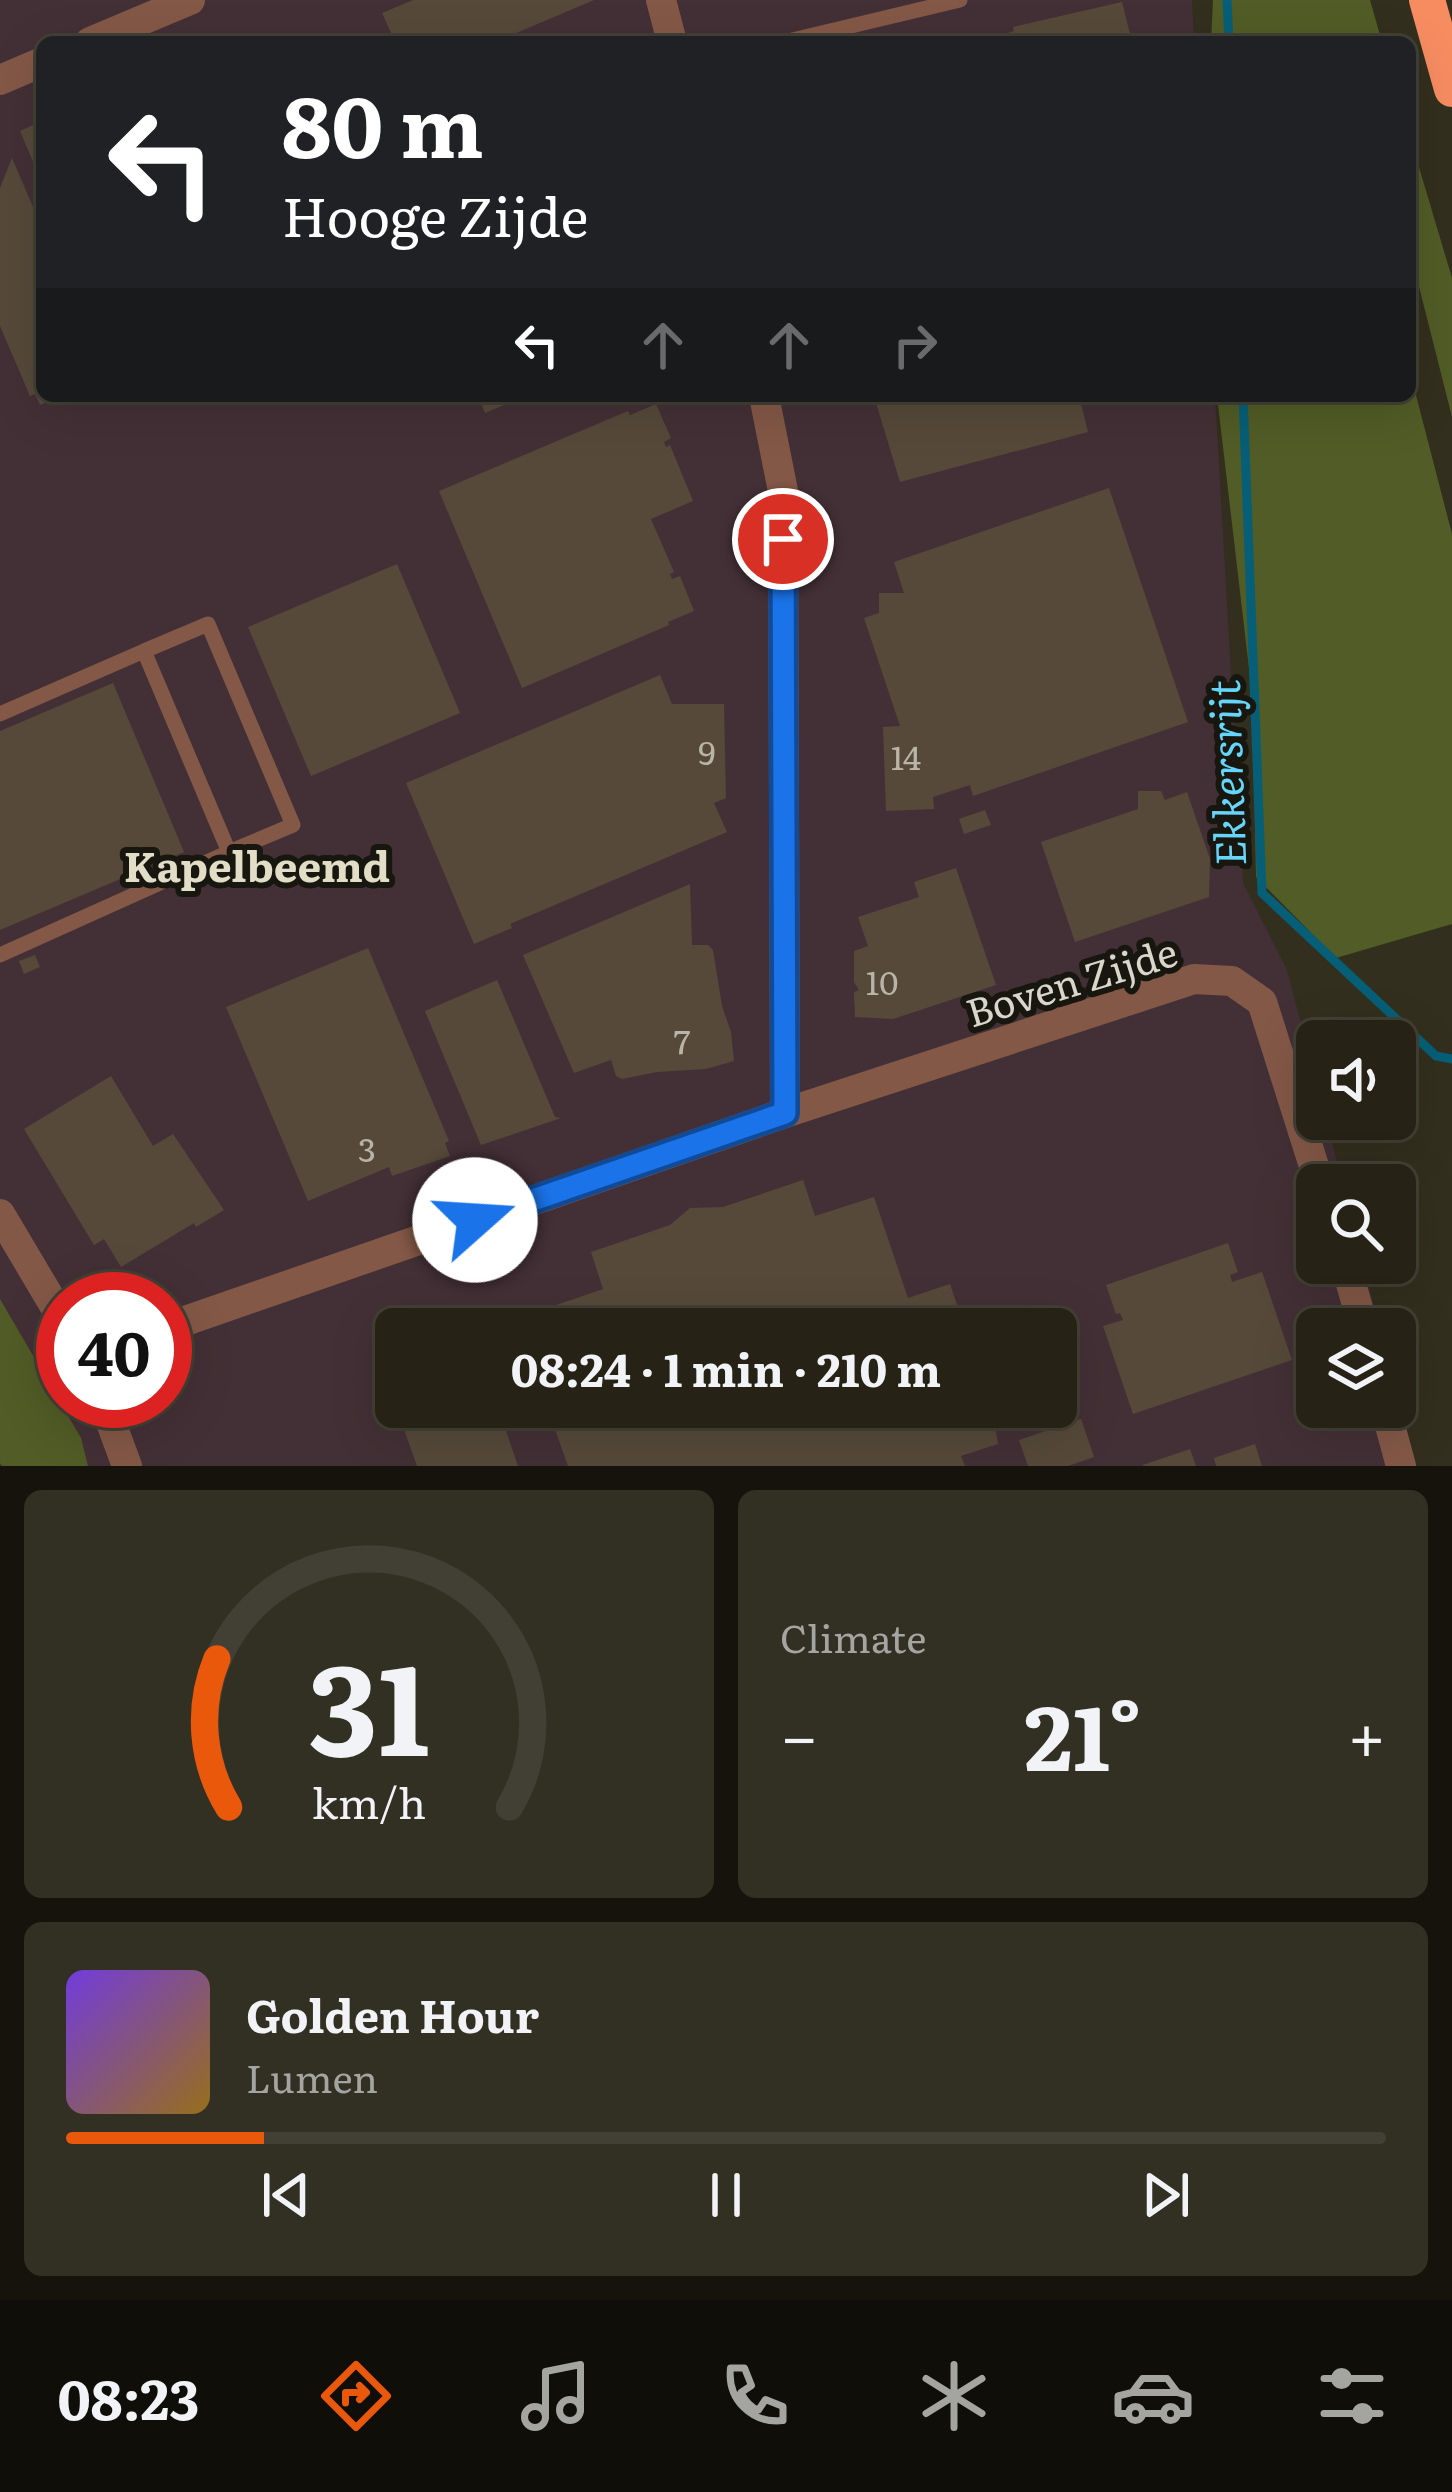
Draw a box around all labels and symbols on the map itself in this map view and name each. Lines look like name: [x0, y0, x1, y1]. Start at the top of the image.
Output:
pin: [732, 488, 834, 590]
water label: Ekkersrijt: [1191, 679, 1259, 867]
house number: 9: [698, 726, 716, 775]
house number: 14: [891, 731, 921, 780]
district label: Kapelbeemd: [124, 833, 390, 895]
street label: Boven Zijde: [958, 920, 1184, 1040]
house number: 10: [866, 956, 898, 1005]
house number: 7: [674, 1015, 691, 1064]
house number: 3: [358, 1123, 376, 1172]
position arrow: [412, 1157, 538, 1283]
speed limit sign: 40: [36, 1272, 192, 1428]

